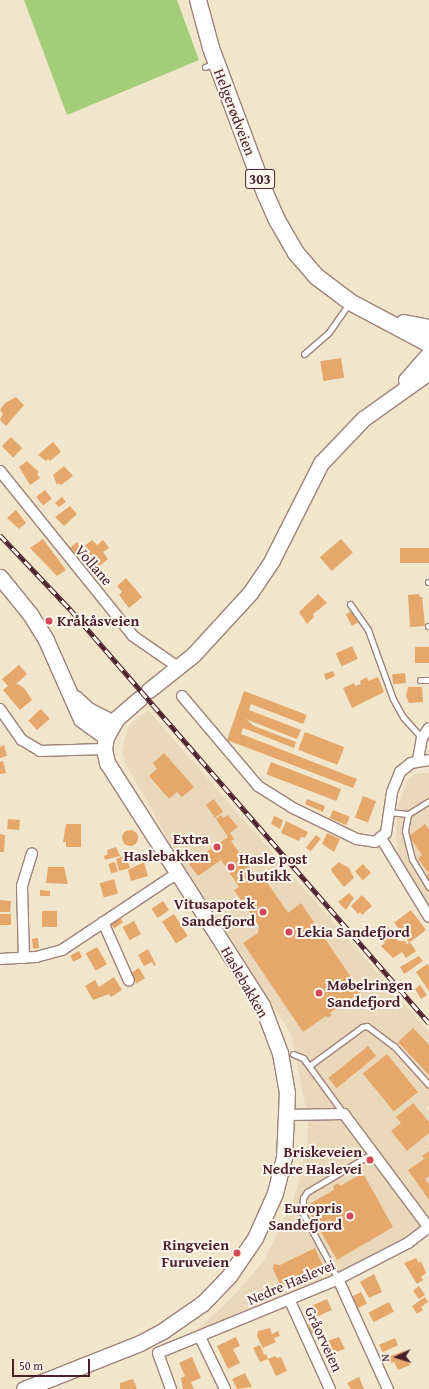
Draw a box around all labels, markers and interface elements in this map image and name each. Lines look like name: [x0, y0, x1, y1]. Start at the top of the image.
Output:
street label: Helgerødveien: [210, 66, 260, 158]
road number: 303: [245, 167, 275, 191]
street label: Vollane: [72, 541, 116, 589]
place label: Kråkåsveien: [57, 612, 139, 630]
marker: Kråkåsveien: [44, 616, 54, 626]
place label: Extra Haslebakken: [124, 829, 209, 864]
marker: Extra Haslebakken: [212, 842, 222, 852]
place label: Hasle post i butikk: [239, 849, 307, 884]
marker: Hasle post i butikk: [226, 862, 236, 872]
place label: Vitusapotek Sandefjord: [174, 894, 255, 929]
marker: Vitusapotek Sandefjord: [258, 907, 268, 917]
place label: Lekia Sandefjord: [297, 923, 410, 941]
marker: Lekia Sandefjord: [284, 927, 294, 937]
street label: Haslebakken: [217, 943, 273, 1021]
place label: Møbelringen Sandefjord: [327, 975, 413, 1010]
marker: Møbelringen Sandefjord: [314, 988, 324, 998]
place label: Briskeveien Nedre Haslevei: [263, 1142, 362, 1177]
marker: Briskeveien Nedre Haslevei: [365, 1155, 375, 1165]
place label: Europris Sandefjord: [269, 1198, 342, 1233]
marker: Europris Sandefjord: [345, 1211, 355, 1221]
place label: Ringveien Furuveien: [162, 1235, 229, 1270]
marker: Ringveien Furuveien: [232, 1248, 242, 1258]
street label: Nedre Haslevei: [244, 1255, 338, 1309]
street label: Gråorveien: [301, 1304, 347, 1374]
north arrow: [377, 1337, 417, 1377]
scale bar: [14, 1351, 92, 1377]
text: N: [377, 1354, 393, 1362]
text: 50 m: [19, 1357, 43, 1374]

